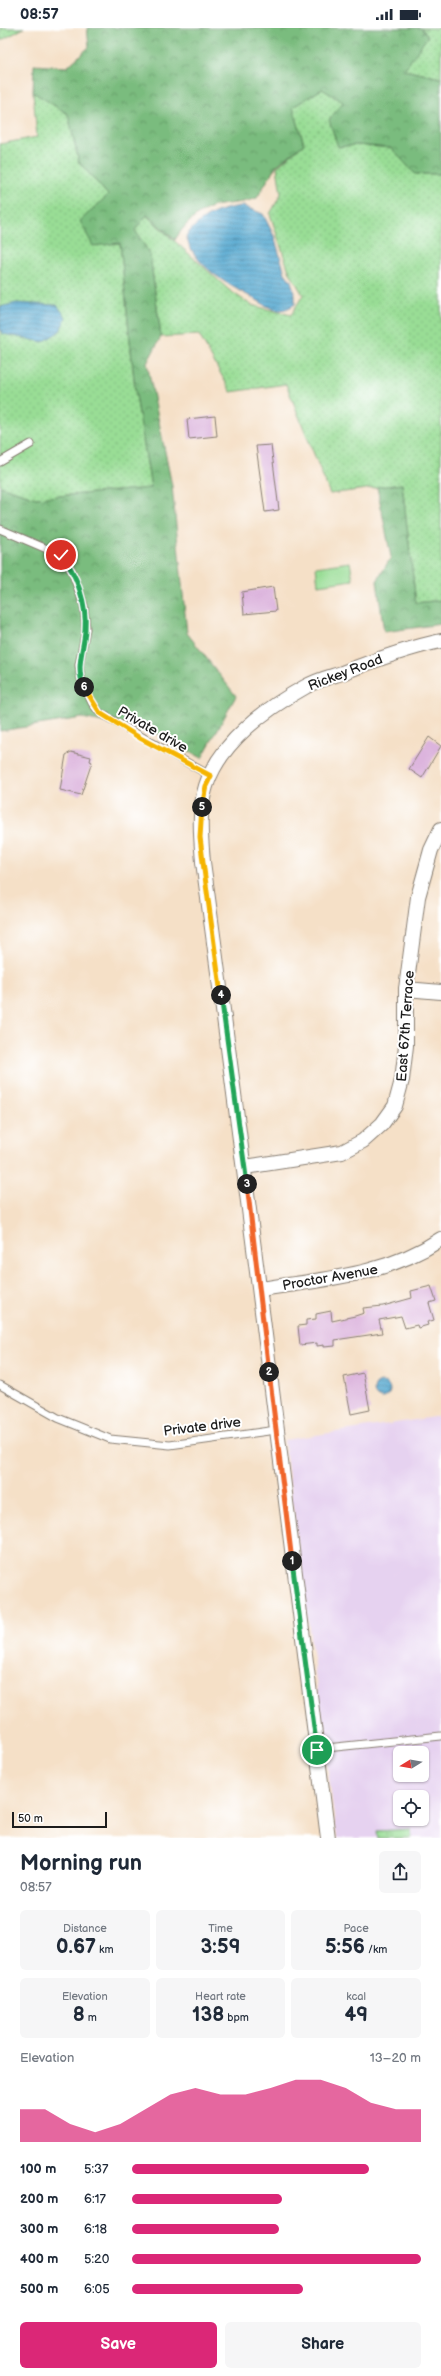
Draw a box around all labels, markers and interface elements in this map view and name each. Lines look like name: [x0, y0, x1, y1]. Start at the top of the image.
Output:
text: 08:57: [20, 5, 59, 24]
pin: [44, 538, 78, 572]
icon: check: [50, 544, 72, 566]
street label: Rickey Road: [305, 650, 385, 694]
pin: 6: [74, 677, 94, 697]
text: 6: [81, 680, 87, 693]
street label: Private drive: [115, 703, 191, 756]
pin: 5: [192, 797, 212, 817]
text: 5: [199, 800, 205, 813]
street label: East 67th Terrace: [393, 970, 418, 1082]
pin: 4: [211, 985, 231, 1005]
text: 4: [218, 988, 224, 1001]
pin: 3: [237, 1174, 257, 1194]
text: 3: [244, 1177, 250, 1190]
street label: Proctor Avenue: [281, 1261, 379, 1294]
pin: 2: [259, 1362, 279, 1382]
text: 2: [266, 1365, 272, 1378]
street label: Private drive: [162, 1413, 242, 1440]
pin: 1: [282, 1551, 302, 1571]
text: 1: [290, 1554, 294, 1567]
pin: [300, 1733, 334, 1767]
icon: arrive: [306, 1739, 328, 1761]
north arrow: [393, 1746, 429, 1782]
map controls: [393, 1746, 429, 1826]
button: locate: [393, 1790, 429, 1826]
scale bar: [12, 1810, 107, 1829]
text: 50 m: [18, 1812, 43, 1825]
text: Morning run: [20, 1850, 142, 1877]
button: share: [379, 1851, 421, 1893]
text: 08:57: [20, 1879, 52, 1895]
text: Distance: [63, 1922, 107, 1935]
text: Time: [208, 1922, 233, 1935]
text: Pace: [344, 1922, 369, 1935]
text: 0.67: [56, 1935, 96, 1959]
text: 3:59: [201, 1935, 240, 1959]
text: 5:56: [325, 1935, 365, 1959]
text: km: [96, 1943, 114, 1956]
text: /km: [365, 1943, 387, 1956]
text: Elevation: [62, 1990, 108, 2003]
text: Heart rate: [195, 1990, 246, 2003]
text: kcal: [346, 1990, 366, 2003]
text: 8: [73, 2003, 85, 2027]
text: 138: [192, 2003, 224, 2027]
text: 49: [344, 2003, 368, 2027]
text: m: [85, 2011, 97, 2024]
text: bpm: [224, 2011, 249, 2024]
text: Elevation: [20, 2050, 74, 2066]
text: 13–20 m: [370, 2050, 421, 2066]
text: 100 m: [20, 2161, 56, 2177]
text: 5:37: [84, 2161, 108, 2177]
text: 200 m: [20, 2191, 58, 2207]
text: 6:17: [84, 2191, 106, 2207]
text: 300 m: [20, 2221, 58, 2237]
text: 6:18: [84, 2221, 107, 2237]
text: 400 m: [20, 2251, 58, 2267]
text: 5:20: [84, 2251, 109, 2267]
text: 500 m: [20, 2281, 58, 2297]
text: 6:05: [84, 2281, 110, 2297]
button: Save: [20, 2322, 217, 2368]
button: Share: [225, 2322, 421, 2368]

